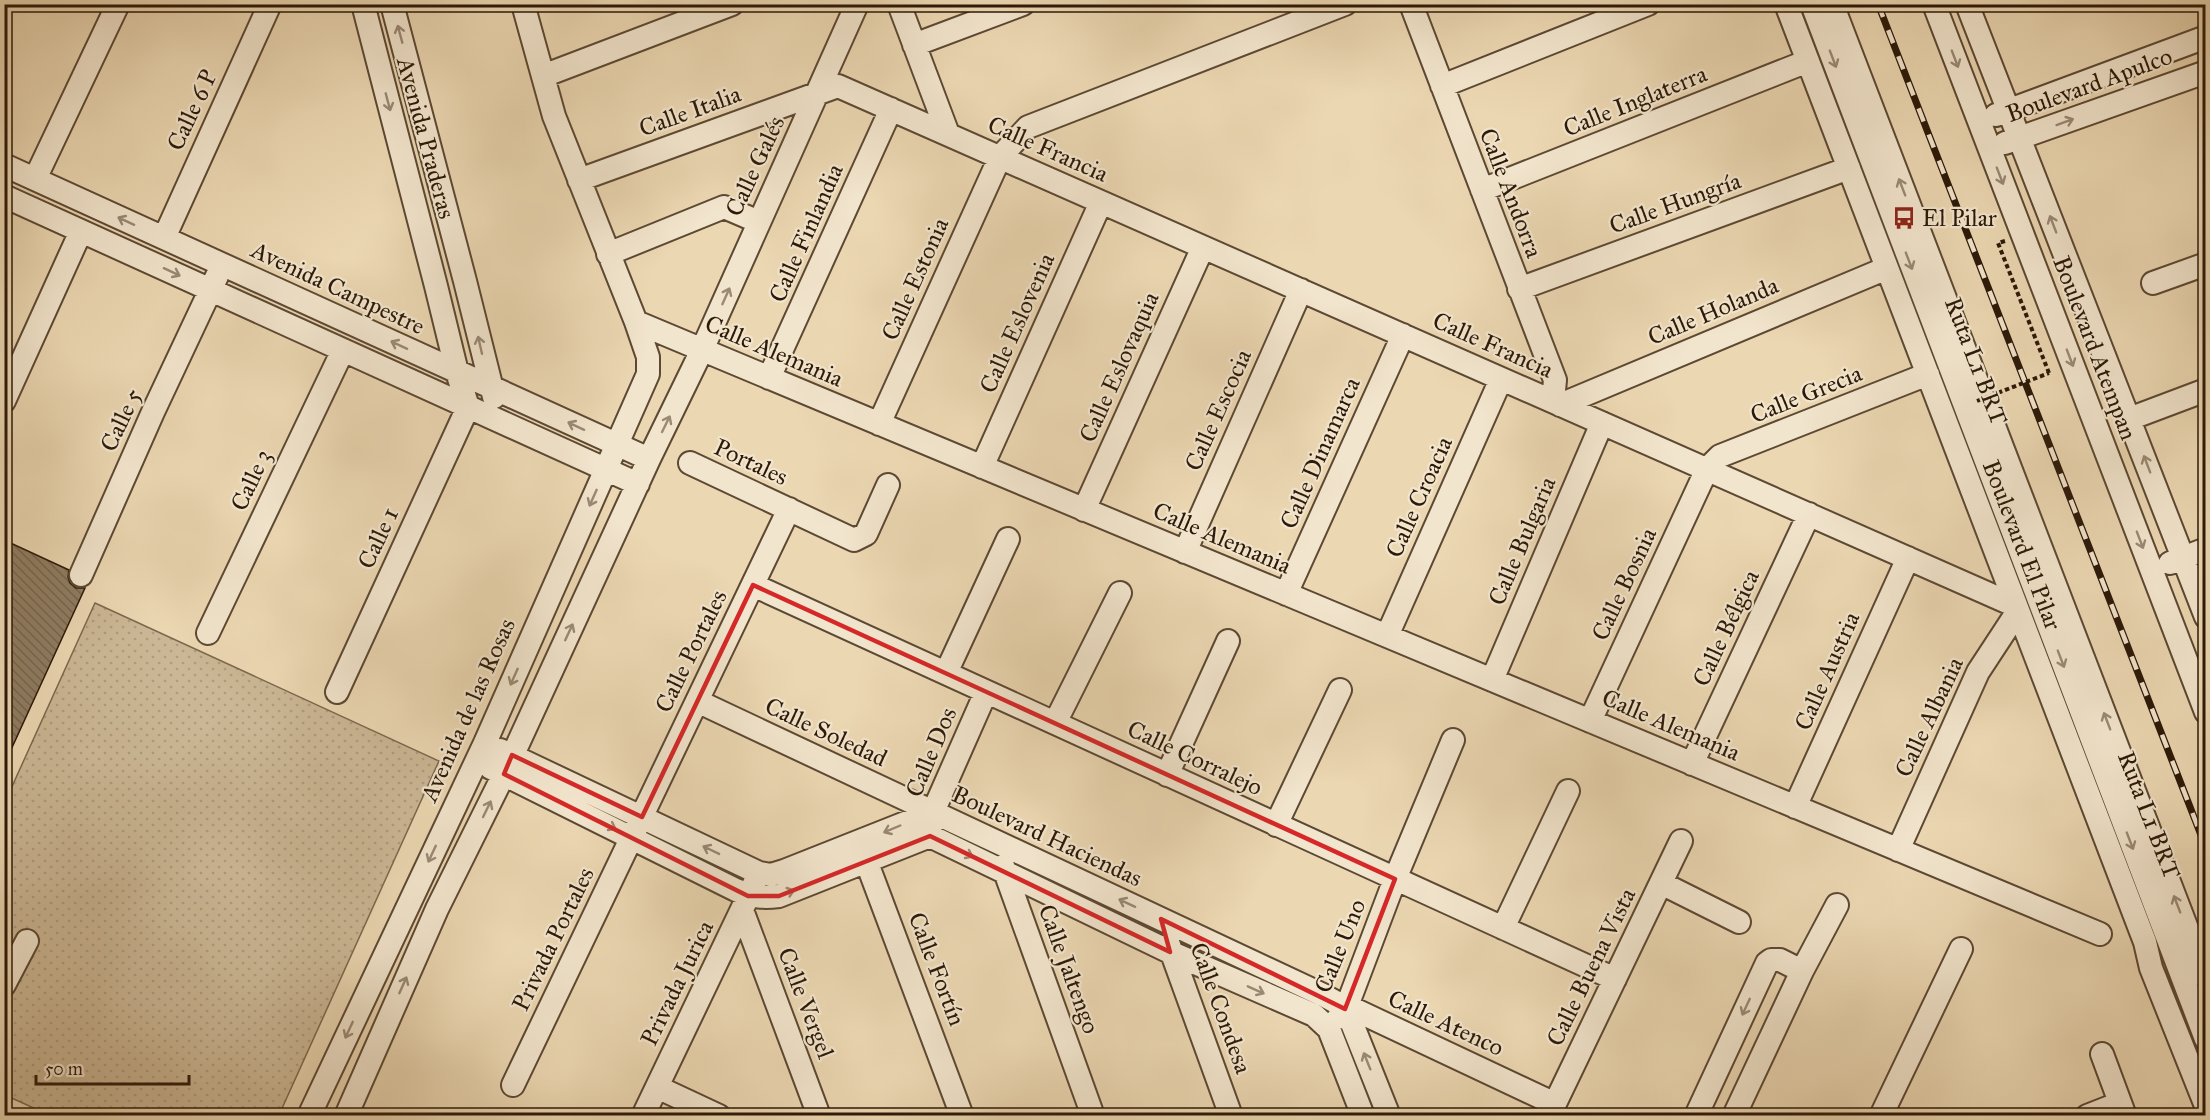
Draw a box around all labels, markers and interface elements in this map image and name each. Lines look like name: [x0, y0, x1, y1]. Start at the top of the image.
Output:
one-way arrow: [393, 25, 405, 44]
street label: Boulevard Apulco: [2002, 41, 2176, 129]
one-way arrow: [1828, 49, 1839, 68]
one-way arrow: [1950, 49, 1961, 68]
street label: Avenida Praderas: [390, 53, 462, 222]
street label: Calle Inglaterra: [1559, 58, 1712, 143]
street label: Calle 6 P: [160, 65, 224, 155]
street label: Calle Italia: [635, 78, 746, 143]
one-way arrow: [383, 92, 395, 111]
street label: Calle Francia: [983, 109, 1114, 189]
street label: Calle Galés: [719, 111, 791, 221]
one-way arrow: [2055, 116, 2073, 127]
street label: Calle Andorra: [1473, 124, 1550, 263]
street label: Calle Finlandia: [762, 158, 850, 307]
street label: Calle Hungría: [1605, 165, 1746, 241]
one-way arrow: [1995, 166, 2006, 185]
one-way arrow: [1896, 178, 1907, 196]
place label: El Pilar: [1922, 203, 1997, 233]
bus stop icon: El Pilar: [1891, 205, 1917, 231]
street label: Calle Estonia: [875, 212, 956, 345]
one-way arrow: [118, 214, 136, 226]
one-way arrow: [2047, 215, 2058, 234]
street label: Avenida Campestre: [246, 234, 430, 341]
street label: Calle Eslovenia: [973, 248, 1062, 398]
one-way arrow: [1905, 251, 1916, 270]
street label: Boulevard Atempan: [2046, 252, 2144, 444]
one-way arrow: [163, 267, 181, 278]
street label: Calle Holanda: [1643, 270, 1784, 352]
street label: Calle Eslovaquia: [1072, 286, 1166, 447]
one-way arrow: [721, 288, 732, 306]
street label: Ruta L1 BRT: [1938, 293, 2014, 429]
street label: Calle Francia: [1428, 305, 1559, 385]
street label: Calle Alemania: [700, 308, 848, 394]
one-way arrow: [474, 336, 486, 355]
one-way arrow: [390, 339, 408, 350]
street label: Calle Escocia: [1178, 344, 1258, 475]
one-way arrow: [2065, 348, 2076, 367]
street label: Calle Grecia: [1746, 358, 1867, 430]
street label: Calle Dinamarca: [1273, 372, 1367, 533]
street label: Calle 5: [94, 384, 148, 456]
one-way arrow: [661, 415, 672, 433]
one-way arrow: [568, 420, 586, 432]
street label: Calle Croacia: [1379, 431, 1459, 562]
street label: Portales: [709, 432, 793, 492]
street label: Calle 3: [224, 445, 278, 515]
street label: Boulevard El Pilar: [1976, 456, 2068, 634]
one-way arrow: [2141, 456, 2152, 474]
street label: Calle Bulgaria: [1481, 471, 1563, 610]
one-way arrow: [586, 489, 598, 507]
street label: Calle Alemania: [1148, 495, 1296, 581]
street label: Calle 1: [351, 503, 405, 573]
street label: Calle Bosnia: [1585, 522, 1664, 645]
one-way arrow: [2136, 530, 2147, 549]
street label: Calle Bélgica: [1686, 564, 1766, 691]
street label: Calle Portales: [648, 585, 734, 717]
street label: Calle Austria: [1788, 606, 1867, 735]
street label: Avenida de las Rosas: [414, 614, 522, 807]
one-way arrow: [564, 624, 576, 642]
one-way arrow: [2056, 649, 2067, 668]
street label: Calle Albania: [1888, 652, 1970, 782]
one-way arrow: [508, 667, 519, 685]
street label: Calle Alemania: [1597, 682, 1745, 768]
street label: Calle Soledad: [760, 691, 892, 773]
street label: Calle Dos: [899, 703, 963, 801]
one-way arrow: [2101, 713, 2112, 731]
street label: Calle Corralejo: [1123, 714, 1267, 802]
street label: Ruta L1 BRT: [2111, 747, 2187, 883]
street label: Boulevard Haciendas: [947, 779, 1147, 893]
one-way arrow: [481, 800, 493, 818]
one-way arrow: [599, 820, 617, 832]
one-way arrow: [884, 824, 902, 835]
one-way arrow: [2126, 832, 2137, 850]
one-way arrow: [426, 844, 438, 862]
one-way arrow: [703, 844, 721, 856]
one-way arrow: [956, 848, 974, 859]
street label: Privada Portales: [505, 862, 601, 1016]
street label: Calle Buena Vista: [1540, 882, 1643, 1051]
one-way arrow: [776, 887, 795, 898]
street label: Calle Uno: [1308, 895, 1372, 997]
one-way arrow: [2171, 895, 2182, 913]
one-way arrow: [1118, 896, 1136, 908]
street label: Calle Jaltengo: [1032, 900, 1106, 1038]
street label: Calle Fortín: [902, 908, 972, 1030]
street label: Privada Jurica: [634, 915, 721, 1051]
street label: Calle Condesa: [1183, 938, 1259, 1078]
street label: Calle Vergel: [771, 943, 841, 1063]
one-way arrow: [398, 977, 409, 995]
street label: Calle Atenco: [1383, 983, 1509, 1063]
one-way arrow: [1246, 984, 1264, 996]
one-way arrow: [1739, 998, 1751, 1016]
one-way arrow: [343, 1021, 355, 1039]
scale bar: [36, 1048, 189, 1086]
one-way arrow: [1361, 1053, 1372, 1071]
text: 50 m: [45, 1058, 83, 1080]

